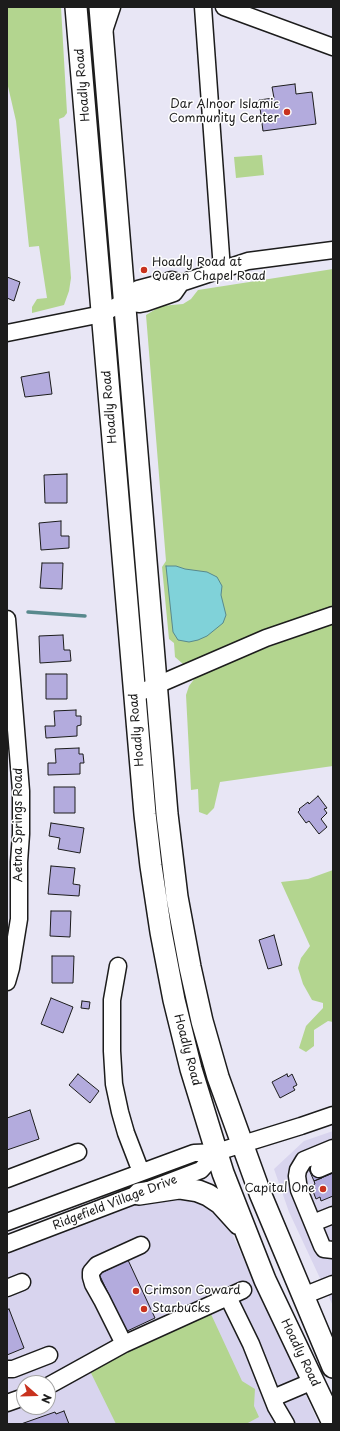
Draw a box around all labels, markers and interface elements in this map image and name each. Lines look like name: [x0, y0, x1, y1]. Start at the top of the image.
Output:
street label: Hoadly Road: [73, 48, 93, 122]
place label: Dar Alnoor Islamic Community Center: [169, 98, 279, 126]
marker: Dar Alnoor Islamic Community Center: [282, 107, 292, 117]
place label: Hoadly Road at Queen Chapel Road: [152, 256, 266, 284]
marker: Hoadly Road at Queen Chapel Road: [139, 265, 149, 275]
street label: Hoadly Road: [100, 370, 120, 444]
street label: Hoadly Road: [127, 693, 147, 767]
street label: Aetna Springs Road: [12, 768, 26, 882]
street label: Hoadly Road: [171, 1013, 203, 1087]
street label: Ridgefield Village Drive: [51, 1173, 179, 1233]
place label: Capital One: [245, 1182, 315, 1196]
marker: Capital One: [318, 1184, 328, 1194]
place label: Crimson Coward: [144, 1284, 241, 1298]
marker: Crimson Coward: [131, 1286, 141, 1296]
place label: Starbucks: [152, 1302, 210, 1316]
marker: Starbucks: [139, 1304, 149, 1314]
street label: Hoadly Road: [277, 1317, 323, 1389]
north arrow: [16, 1375, 56, 1415]
text: N: [37, 1392, 56, 1406]

